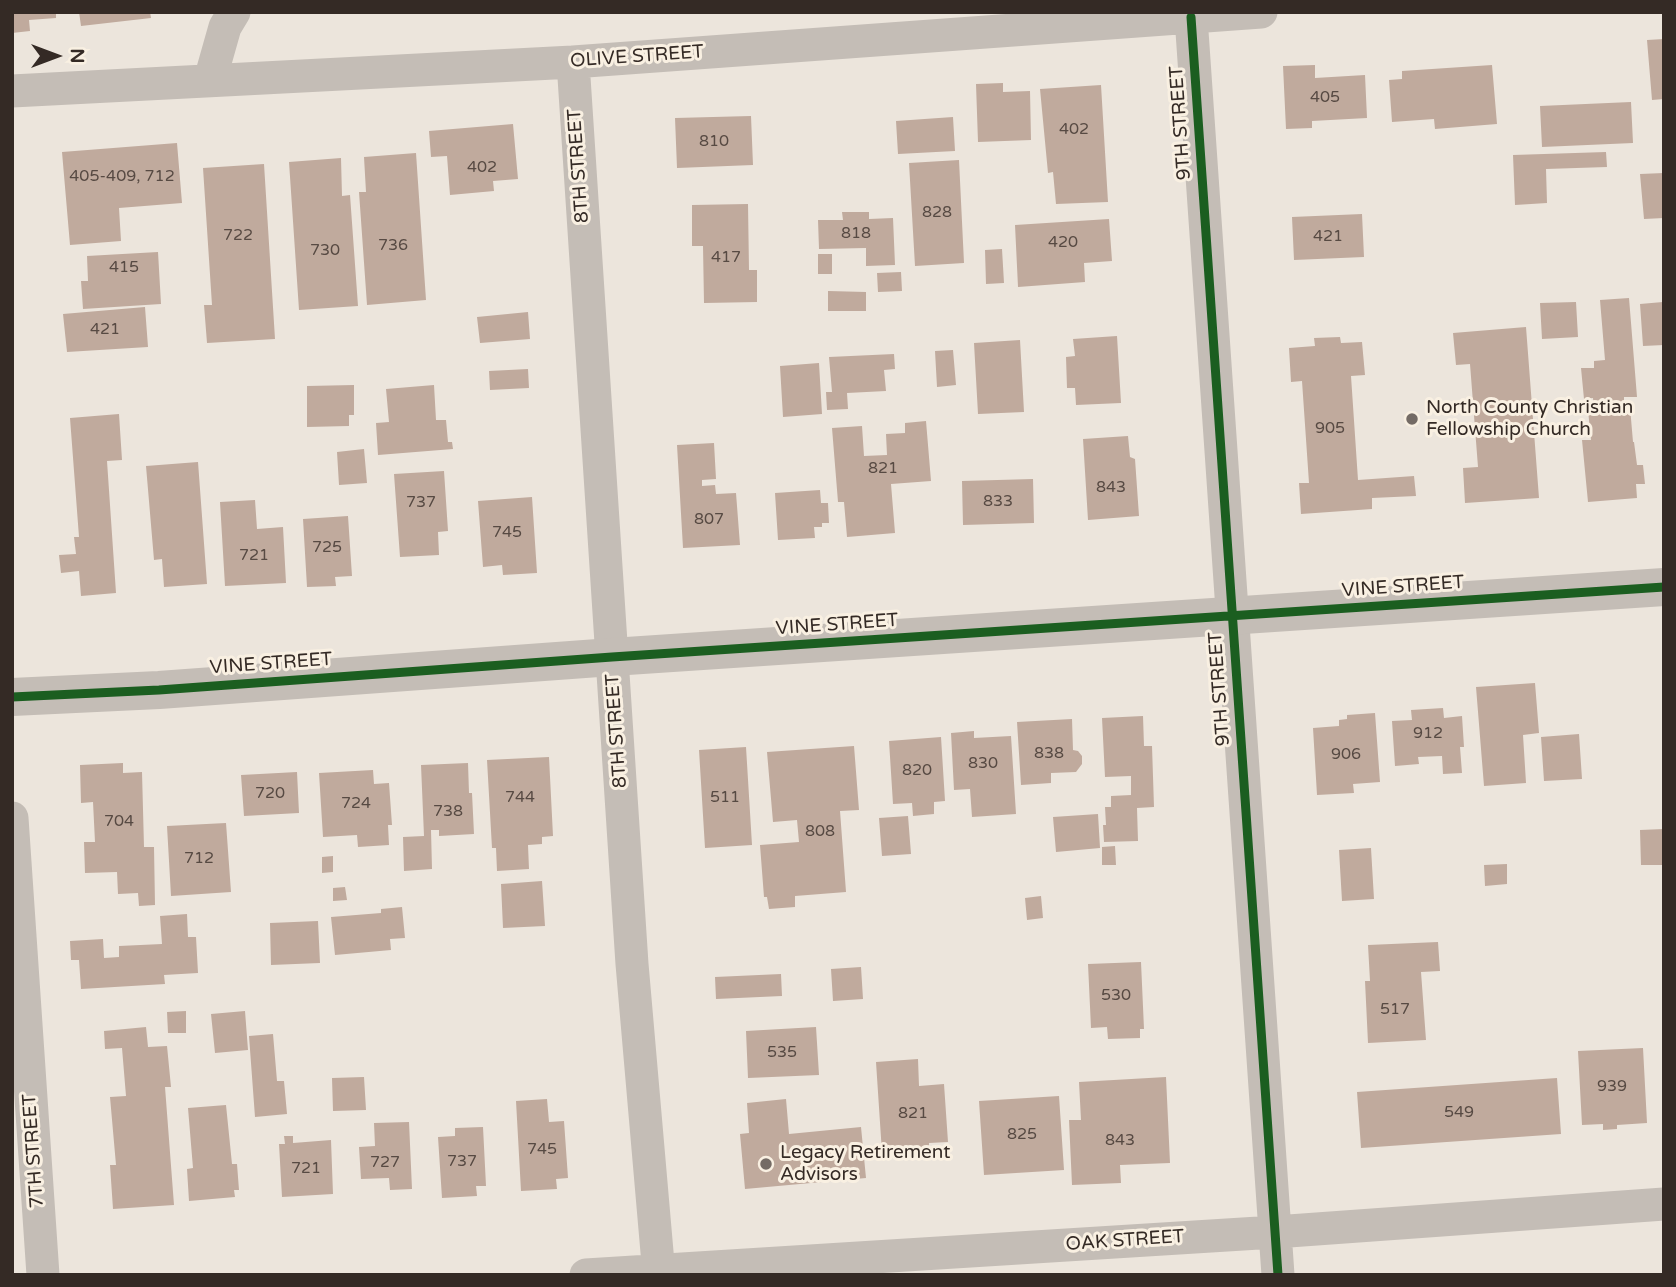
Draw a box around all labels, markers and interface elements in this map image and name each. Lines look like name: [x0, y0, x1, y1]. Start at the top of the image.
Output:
north arrow: [21, 21, 91, 91]
street label: OLIVE STREET: [569, 41, 705, 73]
text: N: [66, 48, 88, 64]
street label: 9TH STREET: [1166, 65, 1196, 181]
house number: 405: [1310, 88, 1340, 108]
street label: 8TH STREET: [564, 108, 594, 224]
house number: 402: [1059, 120, 1089, 140]
house number: 810: [699, 132, 729, 152]
house number: 402: [467, 158, 497, 178]
house number: 405-409, 712: [69, 167, 175, 187]
house number: 828: [922, 203, 952, 223]
house number: 818: [841, 224, 871, 244]
house number: 722: [223, 226, 253, 246]
house number: 421: [1313, 227, 1343, 247]
house number: 420: [1048, 233, 1078, 253]
house number: 736: [378, 236, 408, 256]
house number: 730: [310, 241, 340, 261]
house number: 417: [711, 248, 741, 268]
house number: 415: [109, 258, 139, 278]
house number: 421: [90, 320, 120, 340]
place label: North County Christian Fellowship Church: [1426, 397, 1633, 441]
marker: North County Christian Fellowship Church: [1404, 411, 1420, 427]
house number: 905: [1315, 419, 1345, 439]
house number: 821: [868, 459, 898, 479]
house number: 843: [1096, 478, 1126, 498]
house number: 833: [983, 492, 1013, 512]
house number: 737: [406, 493, 436, 513]
house number: 807: [694, 510, 724, 530]
house number: 745: [492, 523, 522, 543]
house number: 725: [312, 538, 342, 558]
house number: 721: [239, 546, 269, 566]
street label: VINE STREET: [1341, 571, 1465, 603]
street label: VINE STREET: [775, 609, 899, 641]
street label: 9TH STREET: [1205, 631, 1235, 747]
street label: VINE STREET: [209, 648, 333, 680]
street label: 8TH STREET: [602, 673, 632, 789]
house number: 912: [1413, 724, 1443, 744]
house number: 838: [1034, 744, 1064, 764]
house number: 906: [1331, 745, 1361, 765]
house number: 830: [968, 754, 998, 774]
house number: 820: [902, 761, 932, 781]
house number: 720: [255, 784, 285, 804]
house number: 744: [505, 788, 535, 808]
house number: 511: [710, 788, 740, 808]
house number: 724: [341, 794, 371, 814]
house number: 738: [433, 802, 463, 822]
house number: 704: [104, 812, 134, 832]
house number: 808: [805, 822, 835, 842]
house number: 712: [184, 849, 214, 869]
house number: 530: [1101, 986, 1131, 1006]
house number: 517: [1380, 1000, 1410, 1020]
house number: 535: [767, 1043, 797, 1063]
house number: 939: [1597, 1077, 1627, 1097]
street label: 7TH STREET: [19, 1093, 49, 1209]
house number: 549: [1444, 1103, 1474, 1123]
house number: 821: [898, 1104, 928, 1124]
house number: 825: [1007, 1125, 1037, 1145]
house number: 843: [1105, 1131, 1135, 1151]
house number: 745: [527, 1140, 557, 1160]
place label: Legacy Retirement Advisors: [780, 1142, 950, 1186]
house number: 737: [447, 1152, 477, 1172]
house number: 727: [370, 1153, 400, 1173]
marker: Legacy Retirement Advisors: [758, 1156, 774, 1172]
house number: 721: [291, 1159, 321, 1179]
street label: OAK STREET: [1065, 1225, 1185, 1257]

